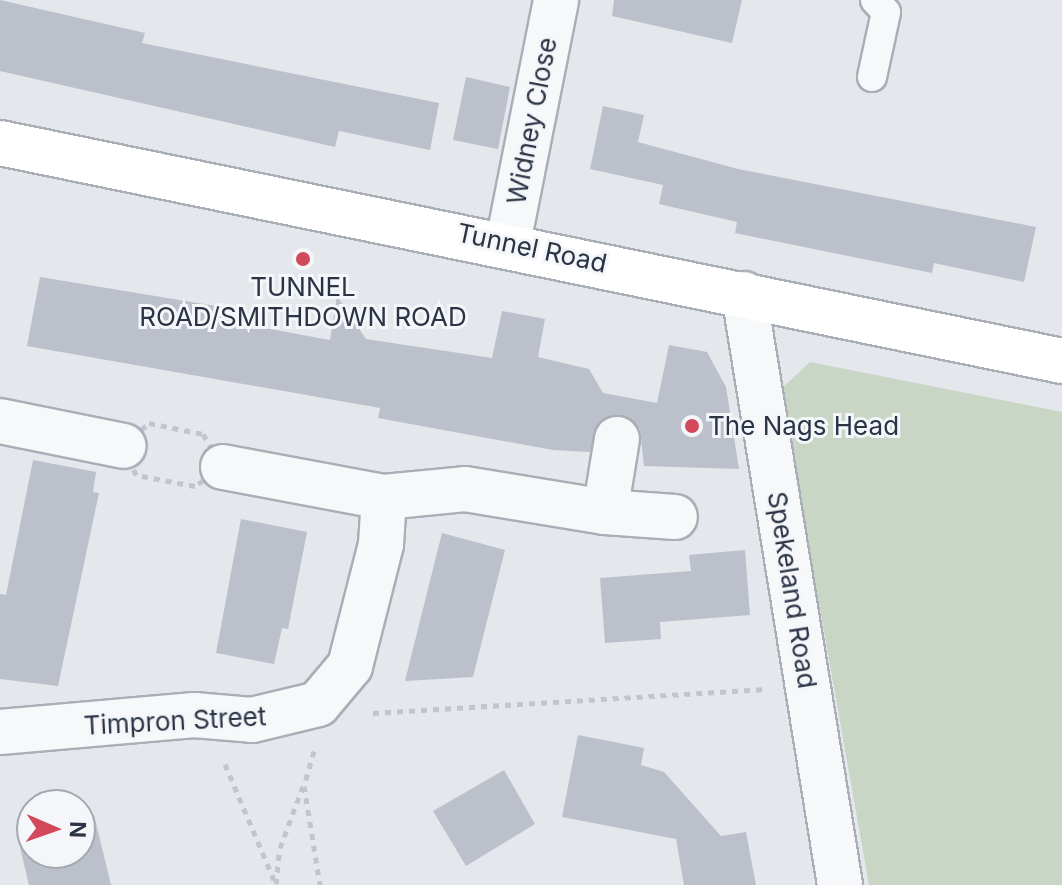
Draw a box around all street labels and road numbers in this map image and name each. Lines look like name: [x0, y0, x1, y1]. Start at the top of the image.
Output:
street label: Widney Close: [501, 35, 563, 207]
street label: Tunnel Road: [454, 217, 610, 279]
street label: Spekeland Road: [761, 489, 823, 691]
street label: Timpron Street: [83, 701, 267, 741]

